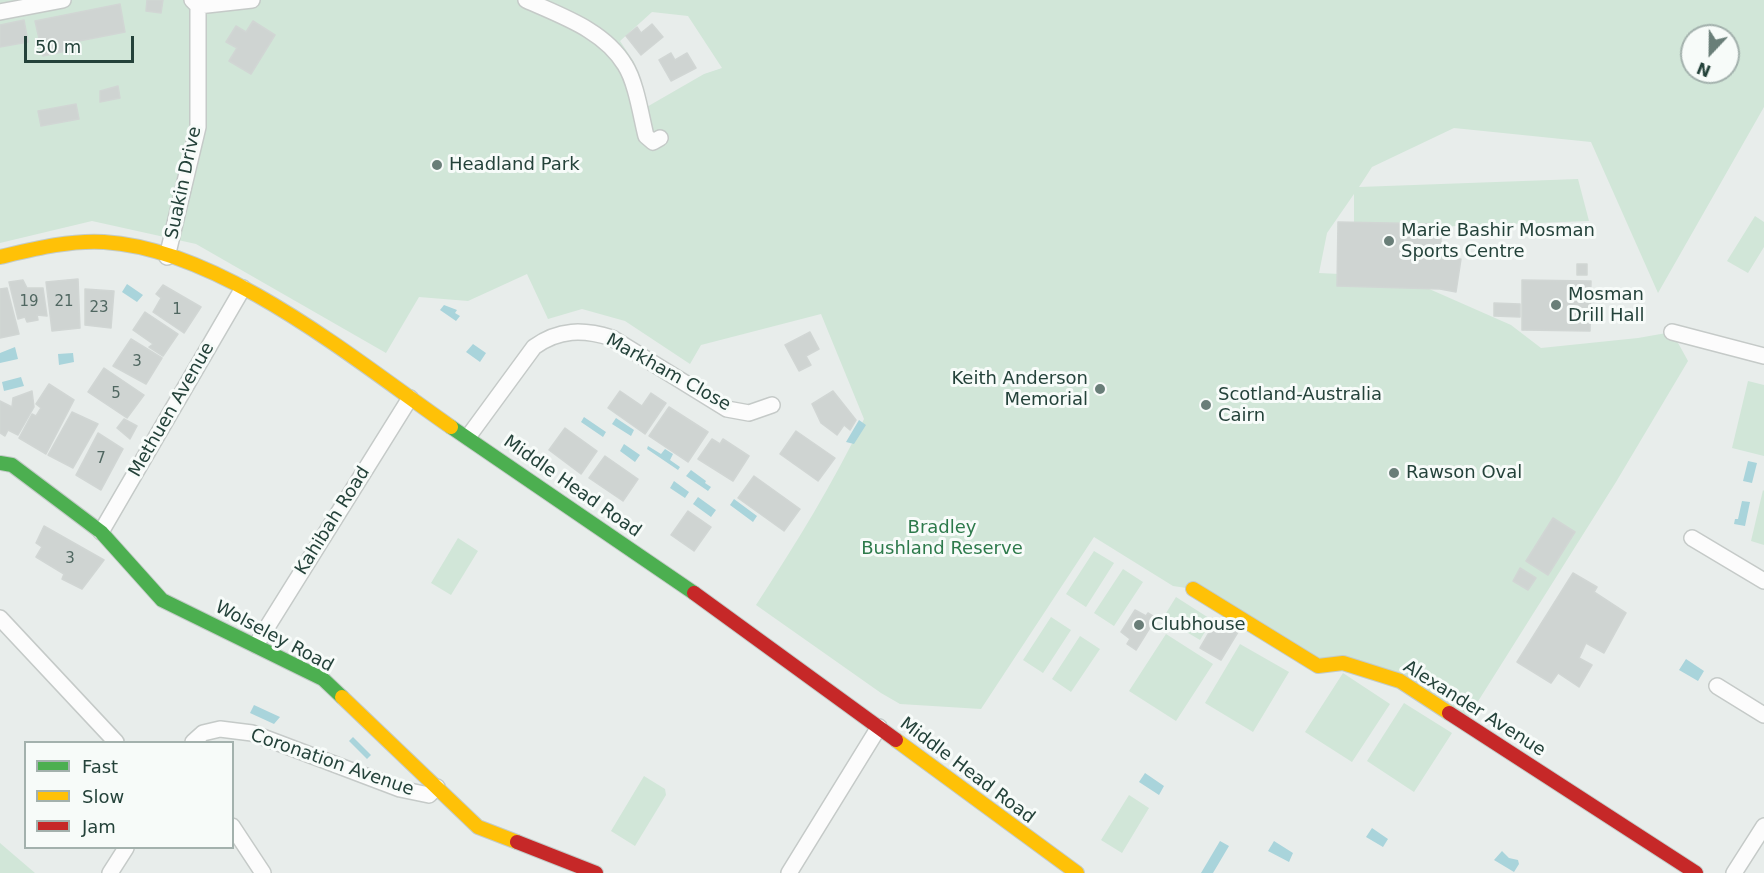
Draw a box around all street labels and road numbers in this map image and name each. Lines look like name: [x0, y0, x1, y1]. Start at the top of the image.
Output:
street label: Suakin Drive: [162, 125, 206, 241]
street label: Markham Close: [602, 330, 734, 416]
street label: Methuen Avenue: [125, 339, 219, 481]
street label: Middle Head Road: [499, 431, 645, 543]
street label: Kahibah Road: [291, 463, 375, 579]
street label: Wolseley Road: [211, 597, 337, 677]
street label: Alexander Avenue: [1399, 656, 1549, 762]
street label: Middle Head Road: [895, 713, 1039, 829]
street label: Coronation Avenue: [248, 725, 416, 801]

